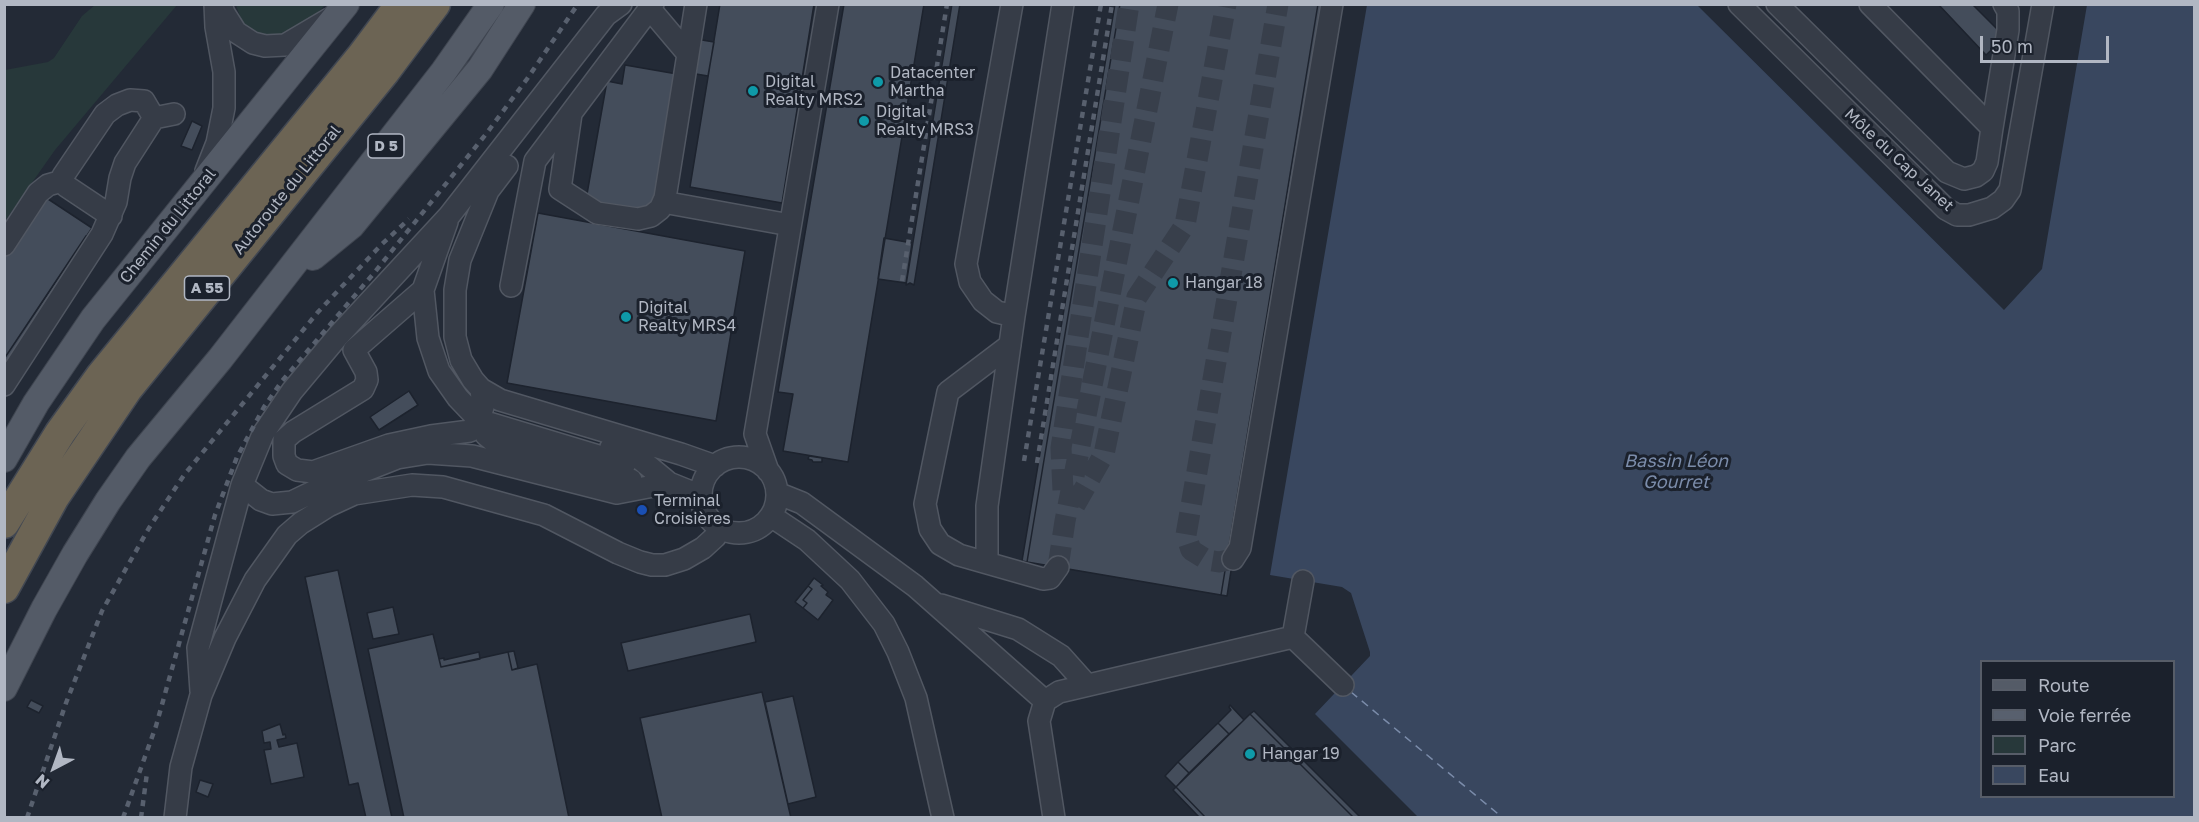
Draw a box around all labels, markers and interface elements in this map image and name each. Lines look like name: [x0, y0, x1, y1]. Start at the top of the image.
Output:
scale bar: [1983, 24, 2112, 62]
text: 50 m: [1991, 35, 2033, 57]
place label: Datacenter Martha: [890, 63, 975, 101]
place label: Digital Realty MRS2: [765, 72, 863, 110]
marker: Datacenter Martha: [871, 75, 885, 89]
marker: Digital Realty MRS2: [746, 84, 760, 98]
place label: Digital Realty MRS3: [876, 102, 974, 140]
street label: Môle du Cap Janet: [1840, 104, 1958, 216]
marker: Digital Realty MRS3: [857, 114, 871, 128]
street label: Autoroute du Littoral: [229, 122, 345, 258]
road number: D 5: [368, 134, 404, 158]
street label: Chemin du Littoral: [116, 165, 220, 287]
place label: Hangar 18: [1185, 273, 1263, 293]
road number: A 55: [184, 276, 230, 300]
marker: Hangar 18: [1166, 276, 1180, 290]
place label: Digital Realty MRS4: [638, 298, 736, 336]
marker: Digital Realty MRS4: [619, 310, 633, 324]
water label: Bassin Léon Gourret: [1624, 450, 1728, 492]
place label: Terminal Croisières: [654, 491, 731, 529]
marker: Terminal Croisières: [635, 503, 649, 517]
legend: [1980, 660, 2175, 798]
text: Route: [2038, 674, 2089, 696]
text: Voie ferrée: [2038, 704, 2131, 726]
text: Parc: [2038, 734, 2076, 756]
north arrow: [24, 738, 84, 798]
place label: Hangar 19: [1262, 744, 1340, 764]
marker: Hangar 19: [1243, 747, 1257, 761]
text: Eau: [2038, 764, 2070, 786]
text: N: [31, 770, 53, 793]

